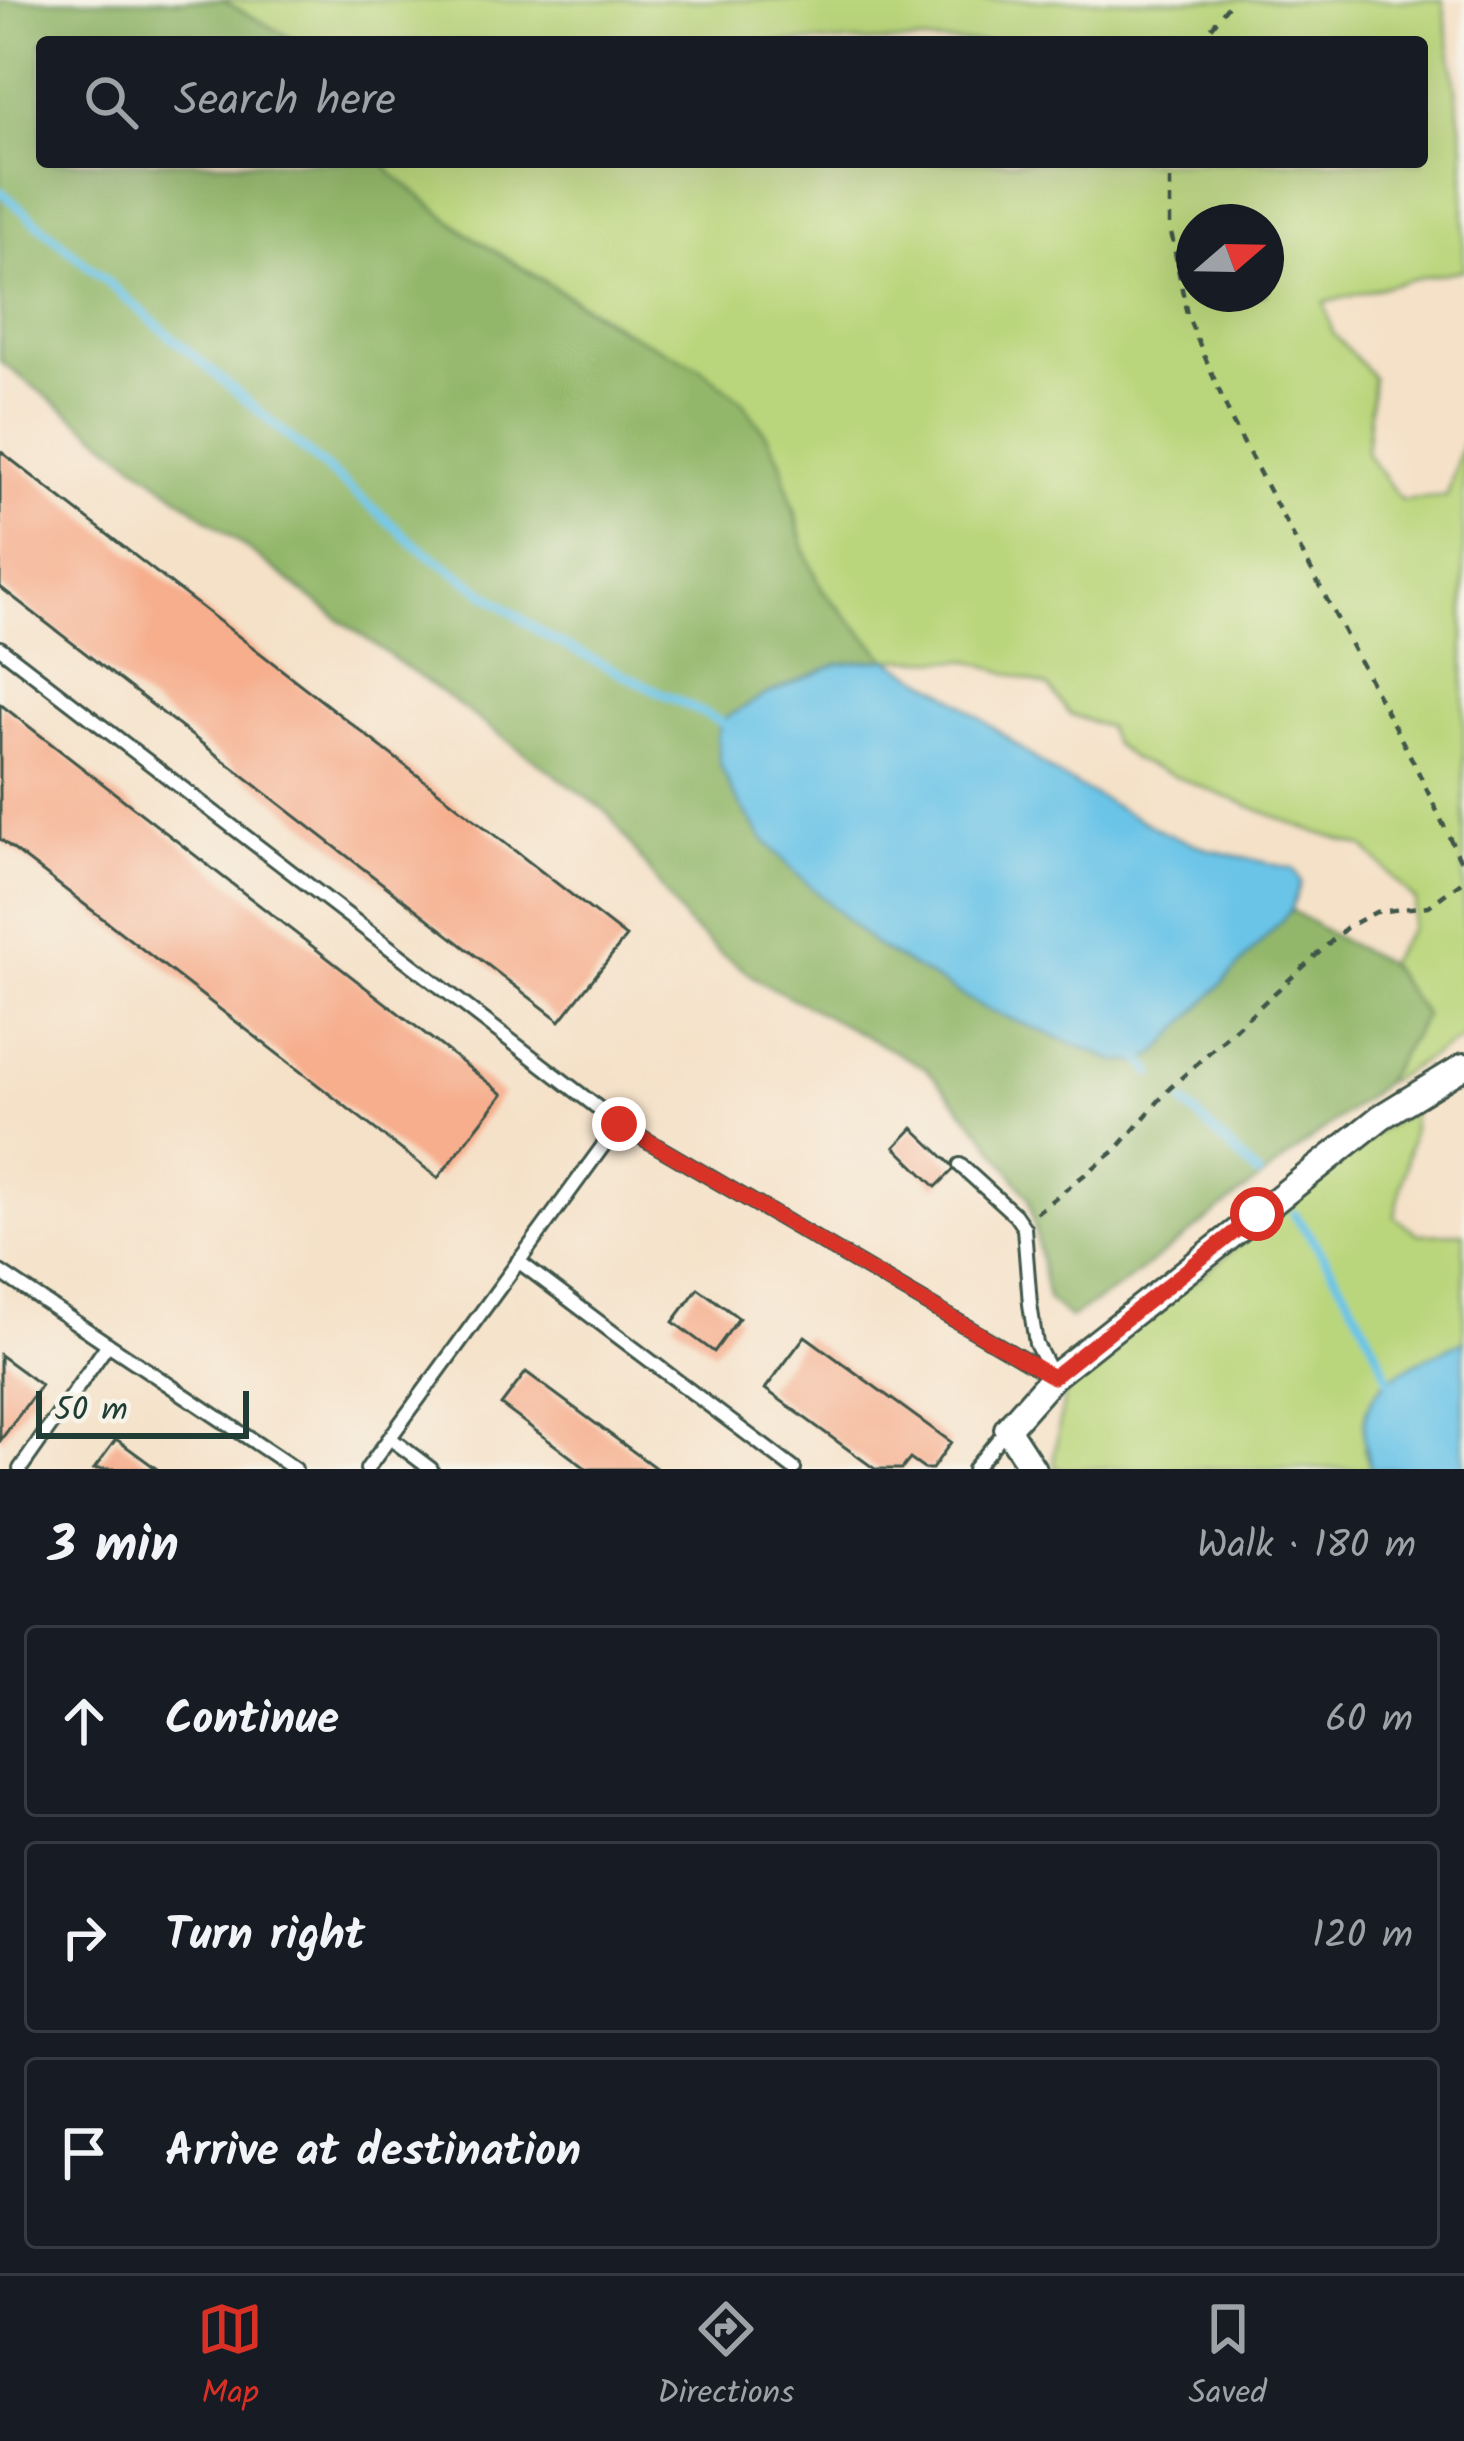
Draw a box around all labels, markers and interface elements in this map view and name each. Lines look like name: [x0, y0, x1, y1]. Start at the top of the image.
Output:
search box: [36, 36, 1428, 168]
text: Search here: [174, 66, 396, 138]
icon: search: [78, 69, 144, 135]
north arrow: [1176, 204, 1284, 312]
route end: [592, 1097, 646, 1151]
route start: [1230, 1187, 1284, 1241]
scale bar: [36, 1385, 249, 1438]
text: 50 m: [54, 1385, 128, 1438]
text: 3 min: [48, 1507, 179, 1588]
text: Walk · 180 m: [1197, 1516, 1416, 1578]
text: Continue: [165, 1685, 339, 1757]
icon: ahead: [51, 1688, 117, 1754]
text: 60 m: [1325, 1690, 1413, 1752]
text: Turn right: [165, 1901, 365, 1973]
icon: right: [51, 1904, 117, 1970]
text: 120 m: [1312, 1906, 1413, 1968]
text: Arrive at destination: [165, 2117, 581, 2189]
icon: arrive: [51, 2120, 117, 2186]
tab: Map: [197, 2296, 263, 2421]
tab: Directions: [657, 2296, 794, 2421]
tab: Saved: [1189, 2296, 1267, 2421]

